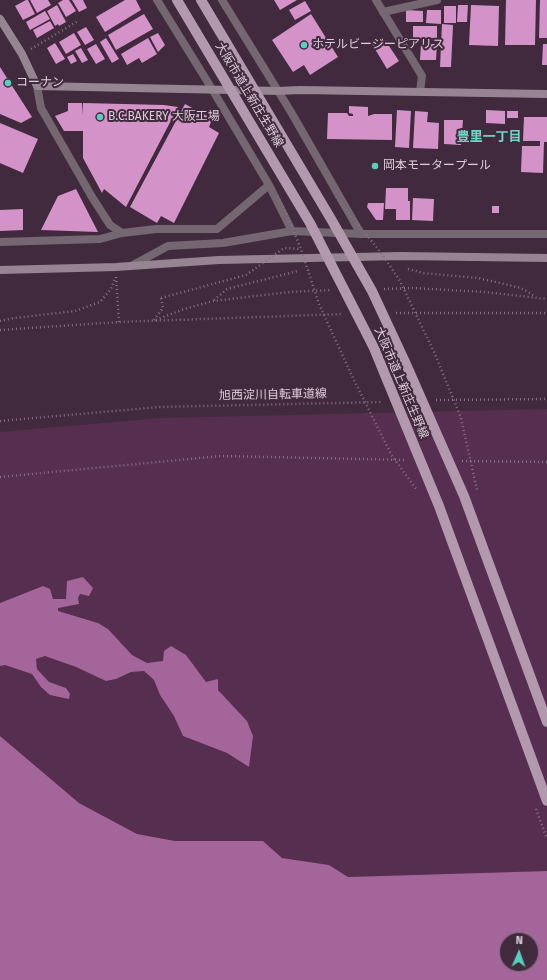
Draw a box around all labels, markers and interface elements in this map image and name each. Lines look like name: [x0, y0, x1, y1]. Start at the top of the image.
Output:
place label: ホテルビージーピアリス: [312, 38, 444, 52]
street label: 大阪市道上新庄生野線: [212, 40, 286, 150]
marker: ホテルビージーピアリス: [299, 40, 309, 50]
place label: コーナン: [16, 76, 64, 90]
marker: コーナン: [3, 78, 13, 88]
place label: B.C.BAKERY 大阪工場: [108, 110, 220, 124]
marker: B.C.BAKERY 大阪工場: [95, 112, 105, 122]
district label: 豊里一丁目: [457, 129, 521, 145]
place label: 岡本モータープール: [383, 159, 491, 173]
marker: 岡本モータープール: [370, 161, 380, 171]
street label: 大阪市道上新庄生野線: [371, 325, 431, 441]
street label: 旭西淀川自転車道線: [219, 387, 327, 403]
north arrow: [499, 932, 539, 972]
text: N: [516, 934, 523, 947]

